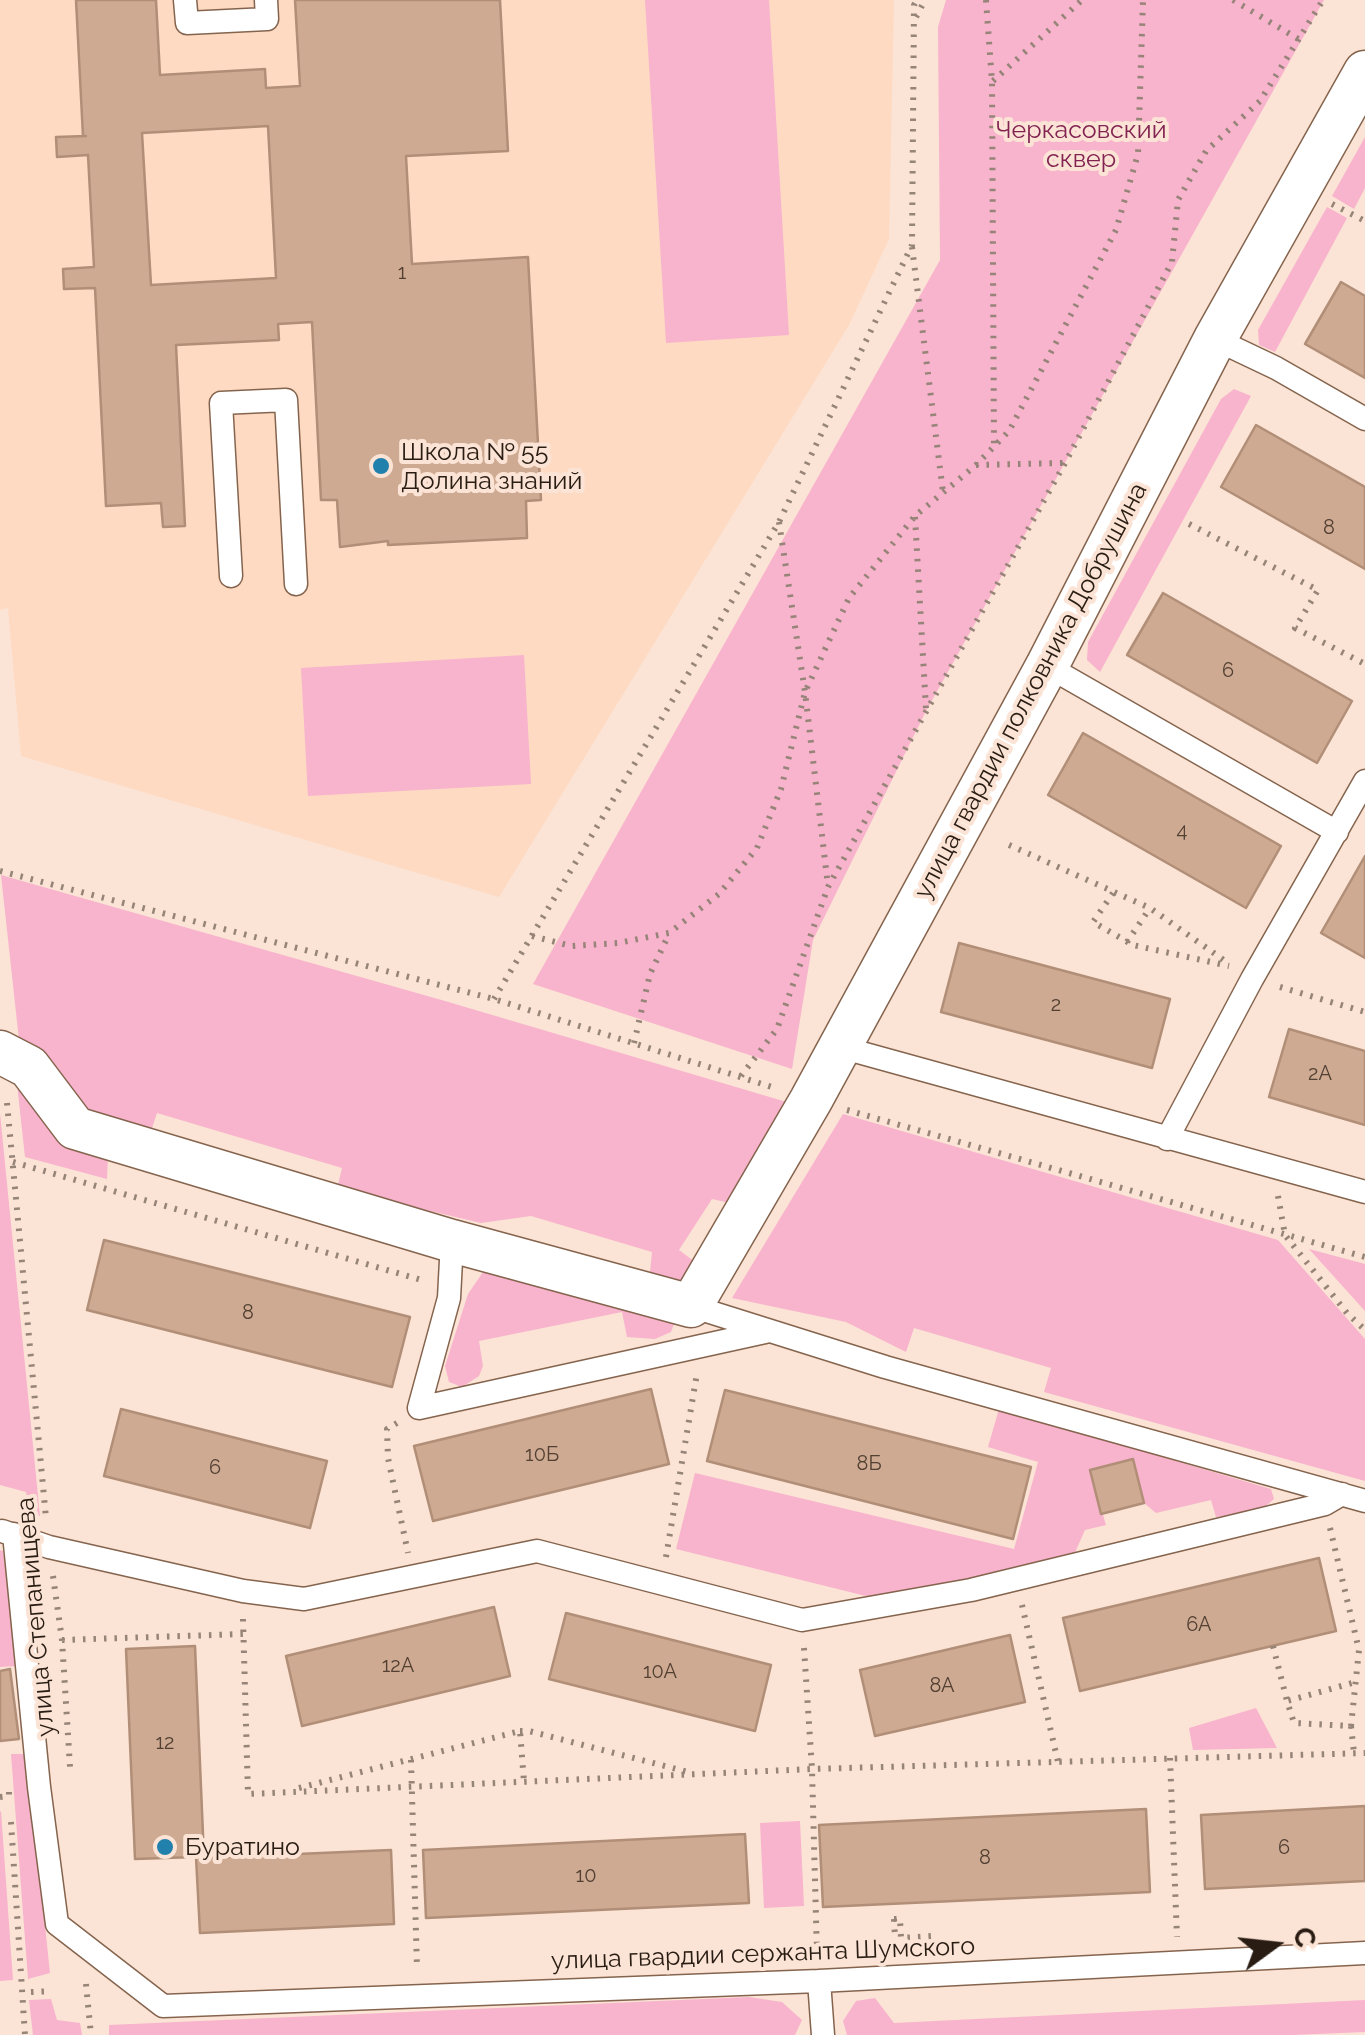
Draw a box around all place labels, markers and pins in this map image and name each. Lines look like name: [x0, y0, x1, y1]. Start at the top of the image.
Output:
place label: Школа № 55 Долина знаний: [401, 437, 582, 496]
marker: Школа № 55 Долина знаний: [370, 455, 392, 477]
place label: Буратино: [185, 1832, 300, 1862]
marker: Буратино: [154, 1836, 176, 1858]

